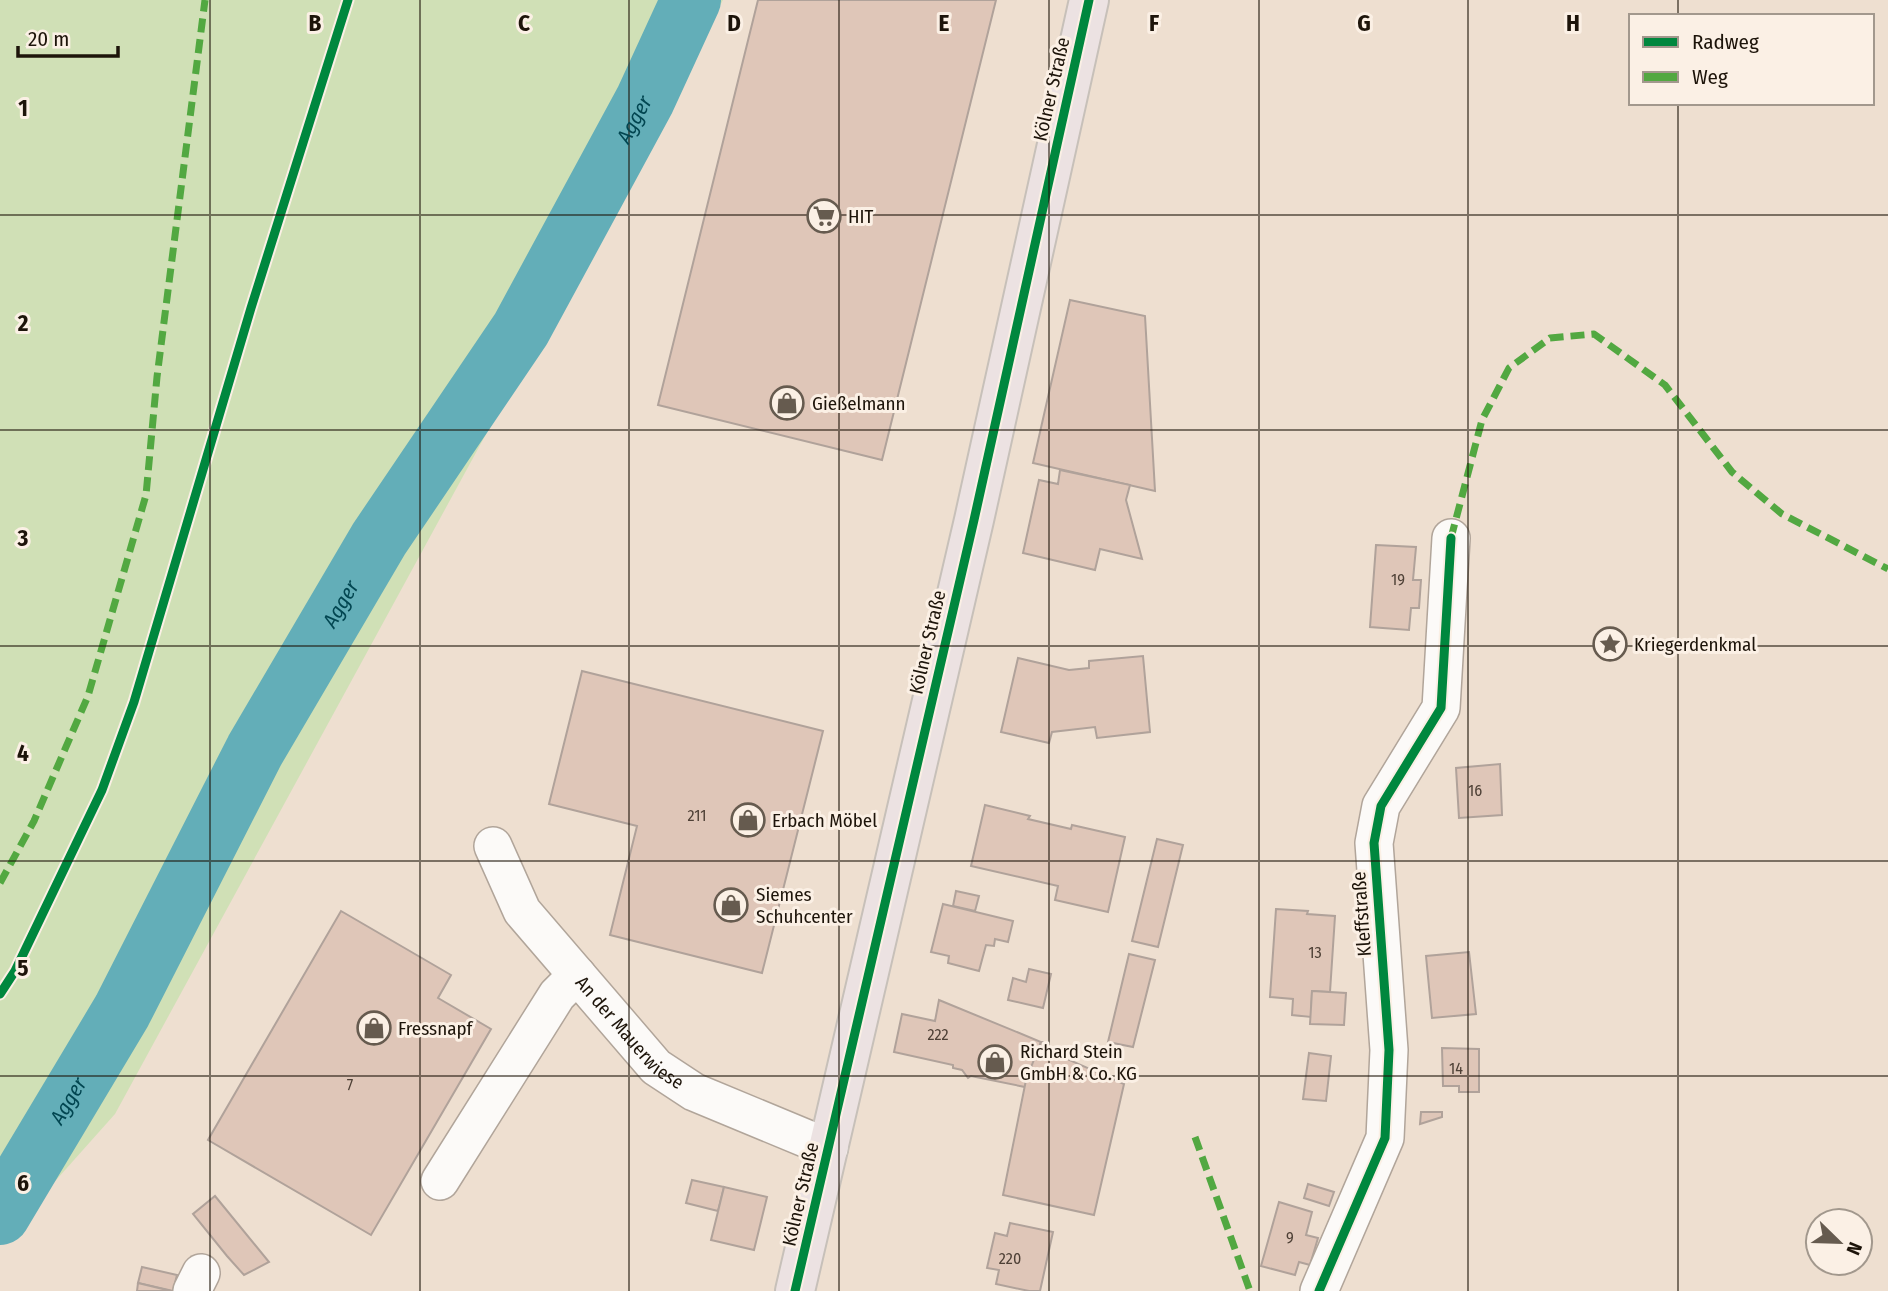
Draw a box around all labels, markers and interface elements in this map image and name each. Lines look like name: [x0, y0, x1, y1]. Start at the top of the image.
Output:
text: B: [309, 9, 322, 37]
text: C: [518, 9, 530, 37]
text: D: [727, 9, 741, 37]
text: E: [939, 9, 950, 37]
text: F: [1149, 9, 1159, 37]
text: G: [1357, 9, 1371, 37]
text: H: [1566, 9, 1580, 37]
scale bar: [18, 14, 117, 58]
legend: [1629, 14, 1874, 105]
text: 20 m: [28, 26, 69, 52]
text: Radweg: [1692, 29, 1759, 55]
street label: Kölner Straße: [1028, 35, 1075, 143]
text: Weg: [1692, 64, 1728, 90]
water label: Agger: [611, 91, 658, 149]
text: 1: [18, 94, 28, 122]
supermarket icon: HIT: [805, 197, 843, 235]
place label: HIT: [848, 205, 873, 228]
text: 2: [17, 309, 29, 337]
shop icon: Gießelmann: [768, 384, 806, 422]
place label: Gießelmann: [812, 392, 906, 415]
text: 3: [17, 524, 29, 552]
house number: 19: [1391, 570, 1405, 589]
water label: Agger: [316, 575, 365, 633]
street label: Kölner Straße: [904, 588, 951, 696]
place icon: Kriegerdenkmal: [1591, 625, 1629, 663]
place label: Kriegerdenkmal: [1634, 633, 1756, 656]
text: 4: [17, 739, 29, 767]
house number: 16: [1468, 781, 1482, 800]
shop icon: Erbach Möbel: [729, 801, 767, 839]
house number: 211: [688, 806, 706, 825]
place label: Erbach Möbel: [772, 809, 877, 832]
street label: Kleffstraße: [1347, 871, 1376, 957]
place label: Siemes Schuhcenter: [756, 883, 853, 928]
shop icon: Siemes Schuhcenter: [712, 886, 750, 924]
house number: 13: [1308, 943, 1322, 962]
text: 5: [17, 954, 29, 982]
street label: An der Mauerwiese: [571, 971, 688, 1094]
shop icon: Fressnapf: [355, 1009, 393, 1047]
place label: Fressnapf: [398, 1017, 474, 1040]
house number: 222: [927, 1025, 949, 1044]
place label: Richard Stein GmbH & Co. KG: [1020, 1040, 1137, 1085]
shop icon: Richard Stein GmbH & Co. KG: [976, 1043, 1014, 1081]
house number: 14: [1449, 1059, 1463, 1078]
water label: Agger: [44, 1072, 93, 1130]
house number: 7: [347, 1075, 354, 1094]
street label: Kölner Straße: [777, 1140, 824, 1248]
text: 6: [17, 1169, 29, 1197]
north arrow: [1804, 1207, 1874, 1277]
house number: 9: [1286, 1228, 1294, 1247]
text: N: [1841, 1239, 1867, 1258]
house number: 220: [999, 1249, 1021, 1268]

